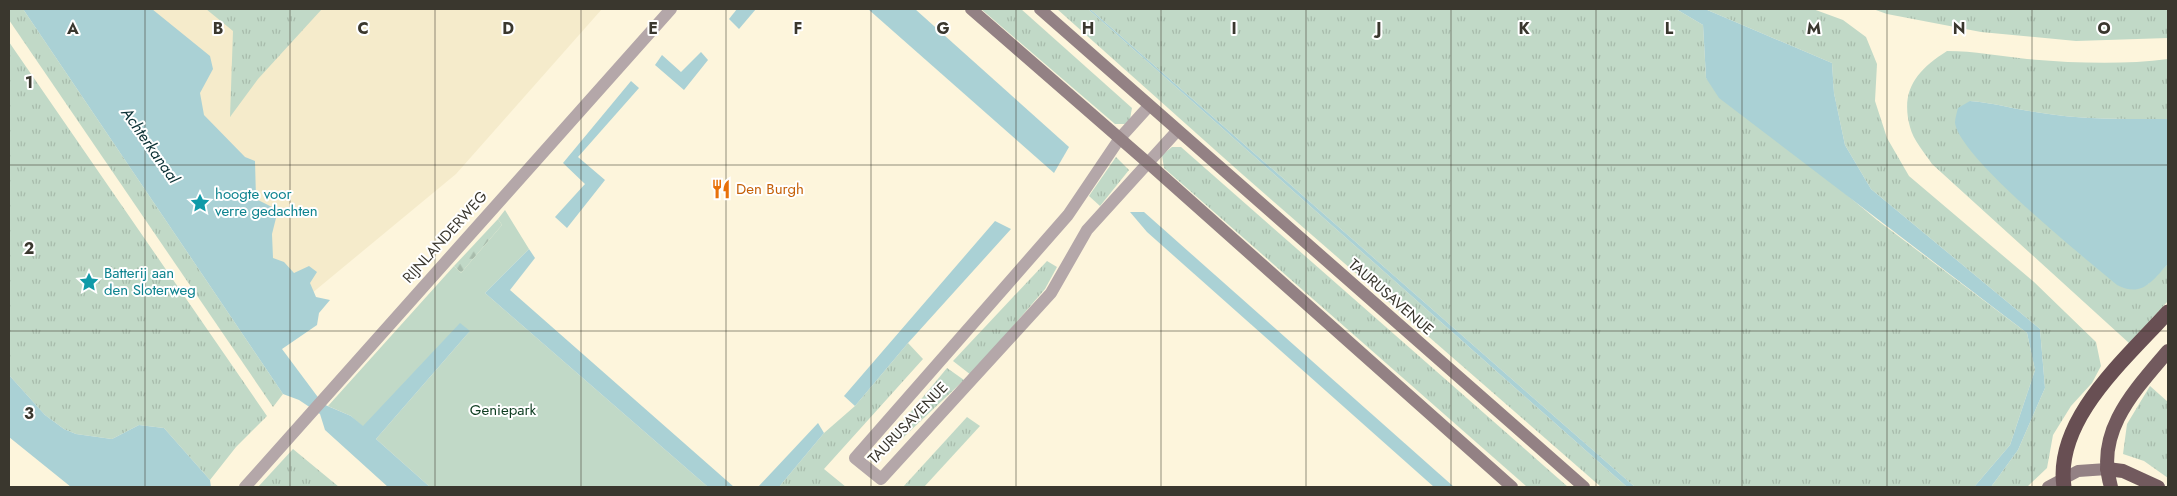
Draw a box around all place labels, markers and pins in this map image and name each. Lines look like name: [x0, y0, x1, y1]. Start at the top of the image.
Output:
restaurant icon: Den Burgh: [710, 178, 732, 200]
place label: Den Burgh: [736, 178, 804, 200]
place label: hoogte voor verre gedachten: [215, 183, 318, 222]
place icon: hoogte voor verre gedachten: [189, 192, 211, 214]
place label: Batterij aan den Sloterweg: [104, 262, 196, 301]
place icon: Batterij aan den Sloterweg: [78, 271, 100, 293]

